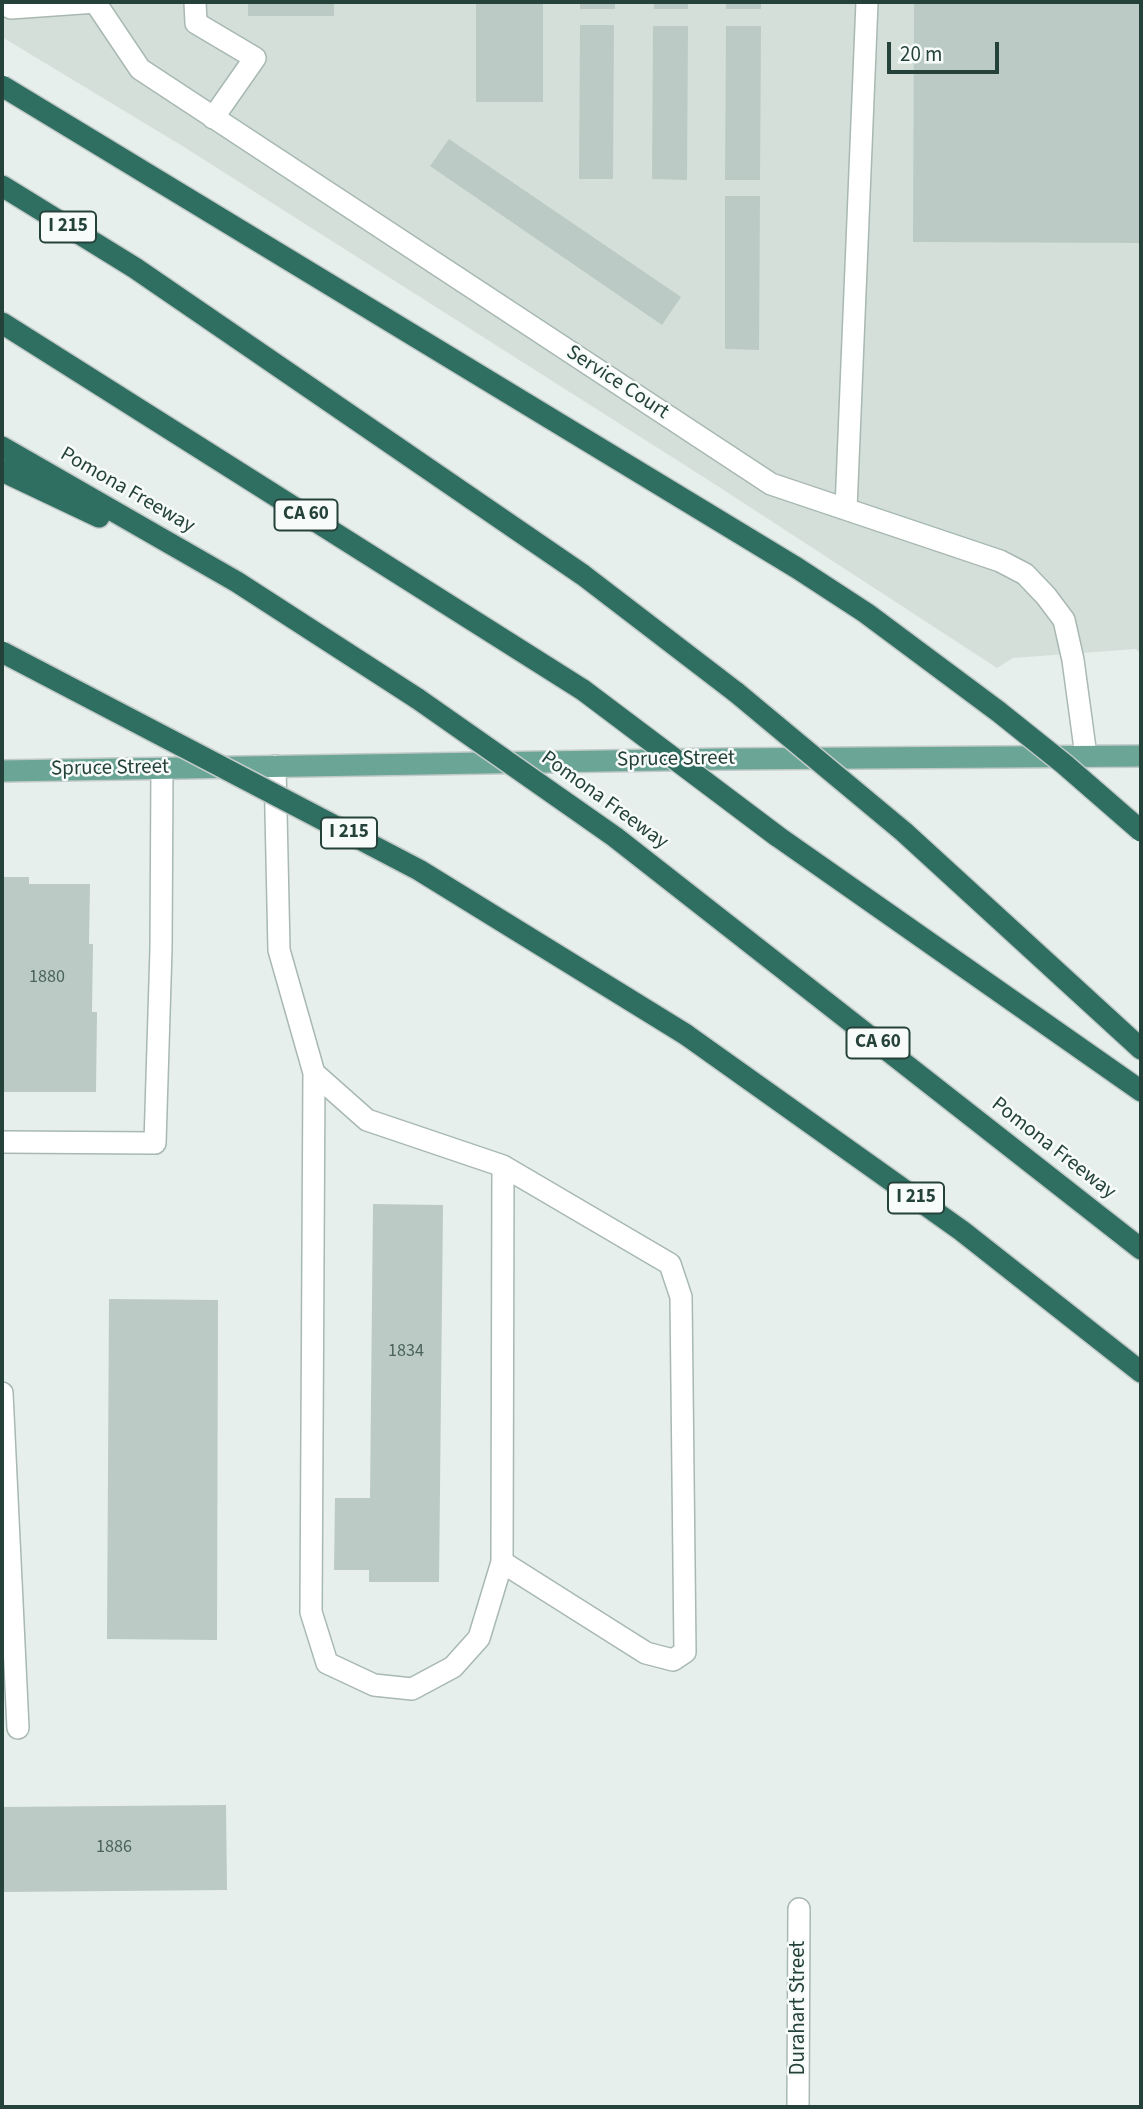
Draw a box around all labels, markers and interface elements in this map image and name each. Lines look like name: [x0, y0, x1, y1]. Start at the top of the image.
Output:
scale bar: [891, 28, 1003, 72]
text: 20 m: [900, 39, 942, 69]
road number: I 215: [40, 212, 96, 243]
street label: Service Court: [561, 340, 673, 426]
street label: Pomona Freeway: [55, 442, 199, 540]
road number: CA 60: [274, 500, 338, 530]
street label: Pomona Freeway: [535, 746, 673, 856]
street label: Spruce Street: [617, 746, 735, 774]
street label: Spruce Street: [51, 755, 169, 783]
road number: I 215: [321, 818, 377, 848]
house number: 1880: [29, 967, 65, 989]
road number: CA 60: [846, 1028, 910, 1058]
street label: Pomona Freeway: [986, 1093, 1120, 1205]
road number: I 215: [888, 1182, 944, 1214]
house number: 1834: [388, 1341, 424, 1363]
house number: 1886: [96, 1837, 132, 1859]
street label: Durahart Street: [786, 1941, 812, 2075]

